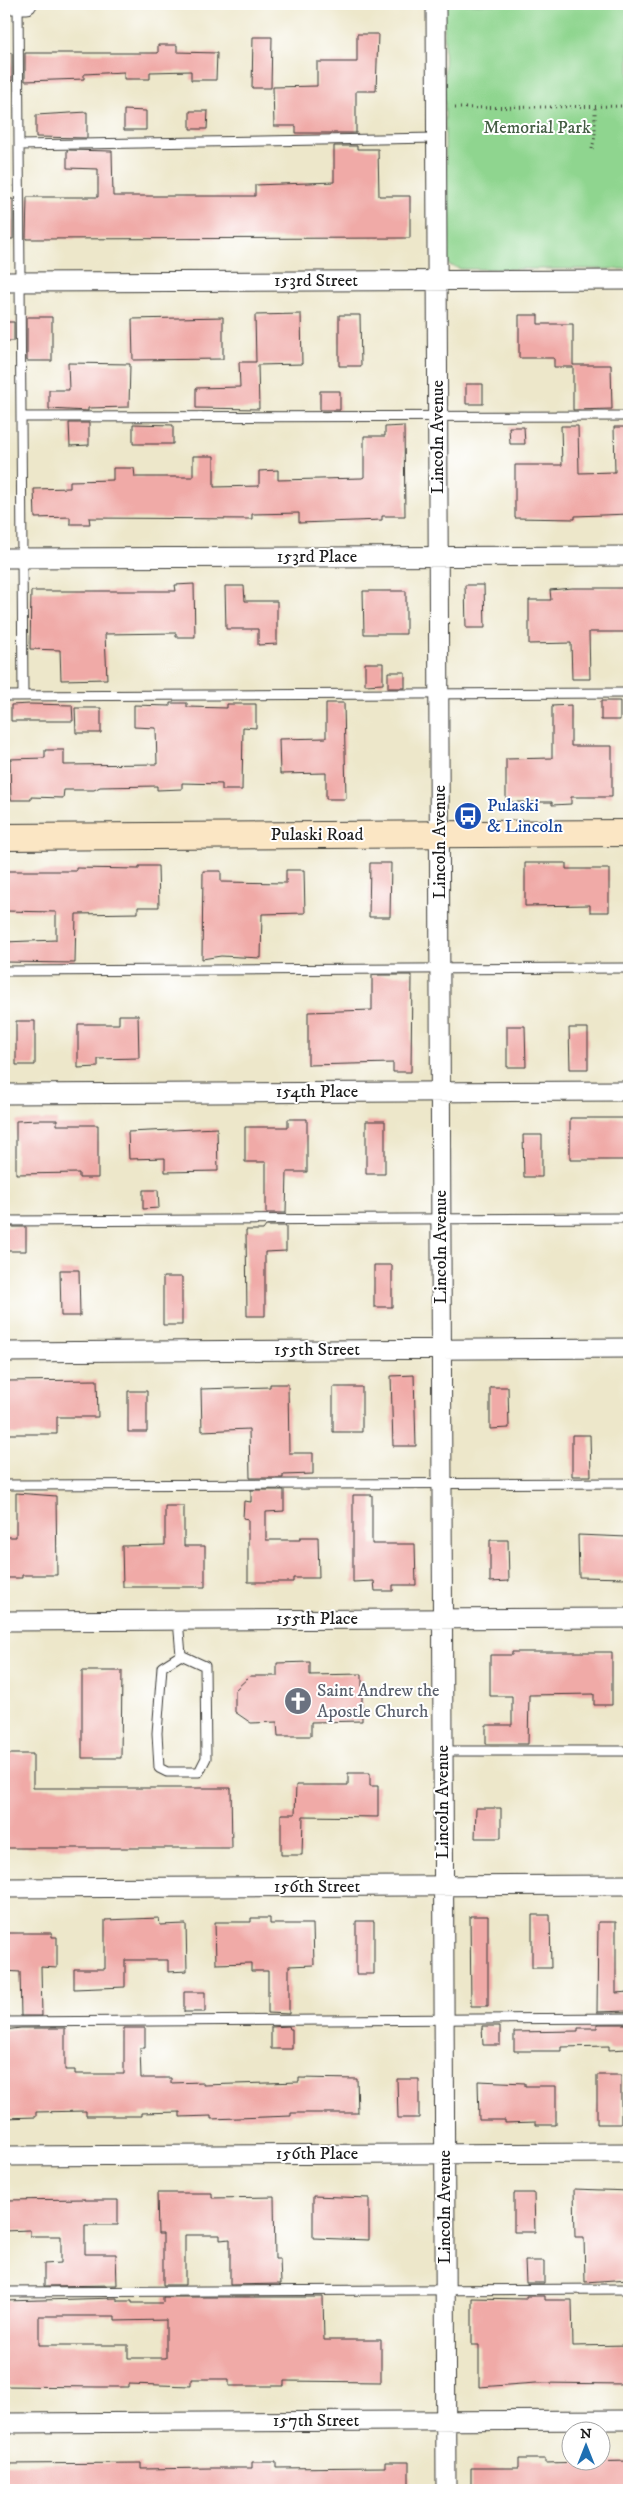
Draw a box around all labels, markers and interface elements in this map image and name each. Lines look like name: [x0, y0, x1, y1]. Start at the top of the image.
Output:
park label: Memorial Park: [483, 117, 591, 139]
street label: 153rd Street: [274, 270, 358, 292]
street label: Lincoln Avenue: [427, 380, 449, 494]
street label: 153rd Place: [277, 546, 357, 568]
street label: Lincoln Avenue: [429, 785, 451, 899]
place label: Pulaski & Lincoln: [487, 795, 564, 838]
bus stop icon: Pulaski & Lincoln: [453, 801, 483, 831]
street label: Pulaski Road: [271, 824, 363, 846]
street label: 154th Place: [276, 1081, 358, 1103]
street label: Lincoln Avenue: [430, 1190, 452, 1304]
street label: 155th Street: [274, 1339, 360, 1361]
street label: 155th Place: [276, 1608, 358, 1630]
place label: Saint Andrew the Apostle Church: [317, 1680, 440, 1723]
church icon: Saint Andrew the Apostle Church: [283, 1686, 313, 1716]
street label: Lincoln Avenue: [432, 1745, 454, 1859]
street label: 156th Street: [274, 1876, 360, 1898]
street label: 156th Place: [276, 2143, 358, 2165]
street label: Lincoln Avenue: [434, 2150, 456, 2264]
street label: 157th Street: [273, 2410, 360, 2432]
north arrow: [560, 2422, 610, 2472]
text: N: [580, 2425, 592, 2443]

